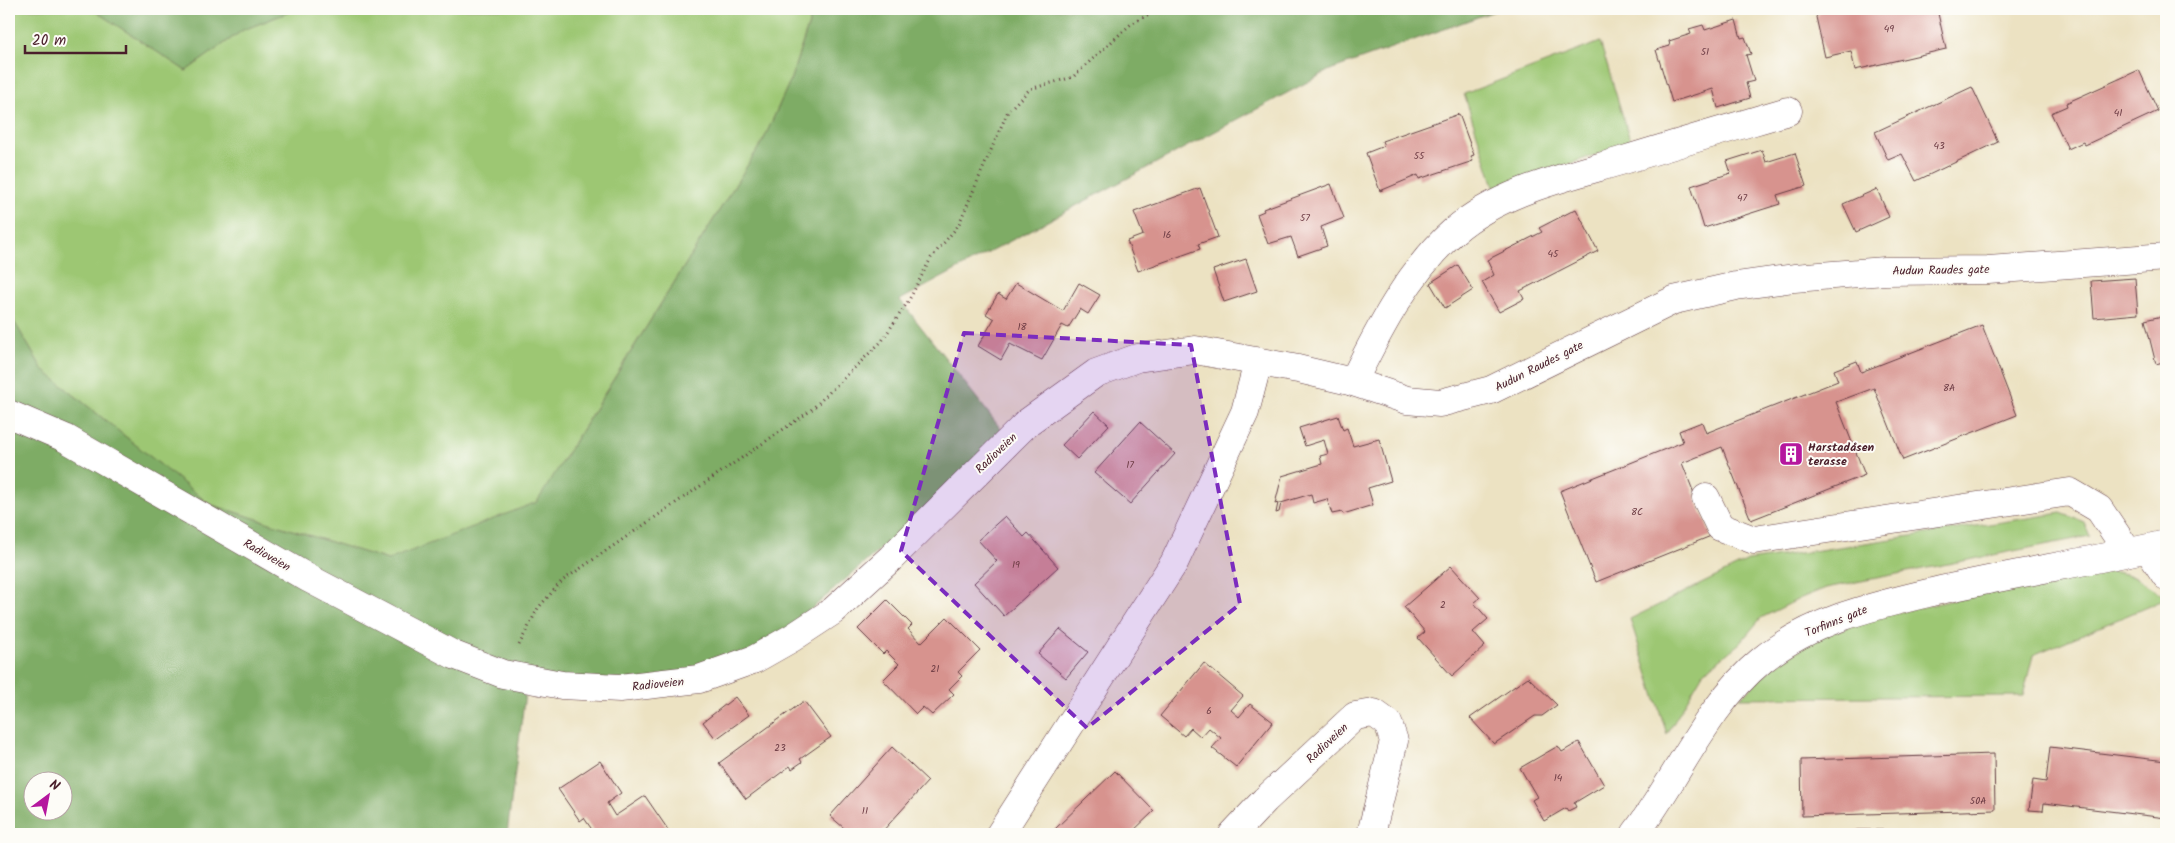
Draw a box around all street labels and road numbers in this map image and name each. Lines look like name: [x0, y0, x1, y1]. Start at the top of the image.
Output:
street label: Audun Raudes gate: [1892, 260, 1990, 281]
street label: Audun Raudes gate: [1492, 336, 1587, 397]
street label: Radioveien: [971, 428, 1022, 478]
street label: Radioveien: [239, 534, 294, 577]
street label: Torfinns gate: [1802, 600, 1871, 643]
street label: Radioveien: [631, 672, 685, 697]
street label: Radioveien: [1302, 719, 1353, 768]

